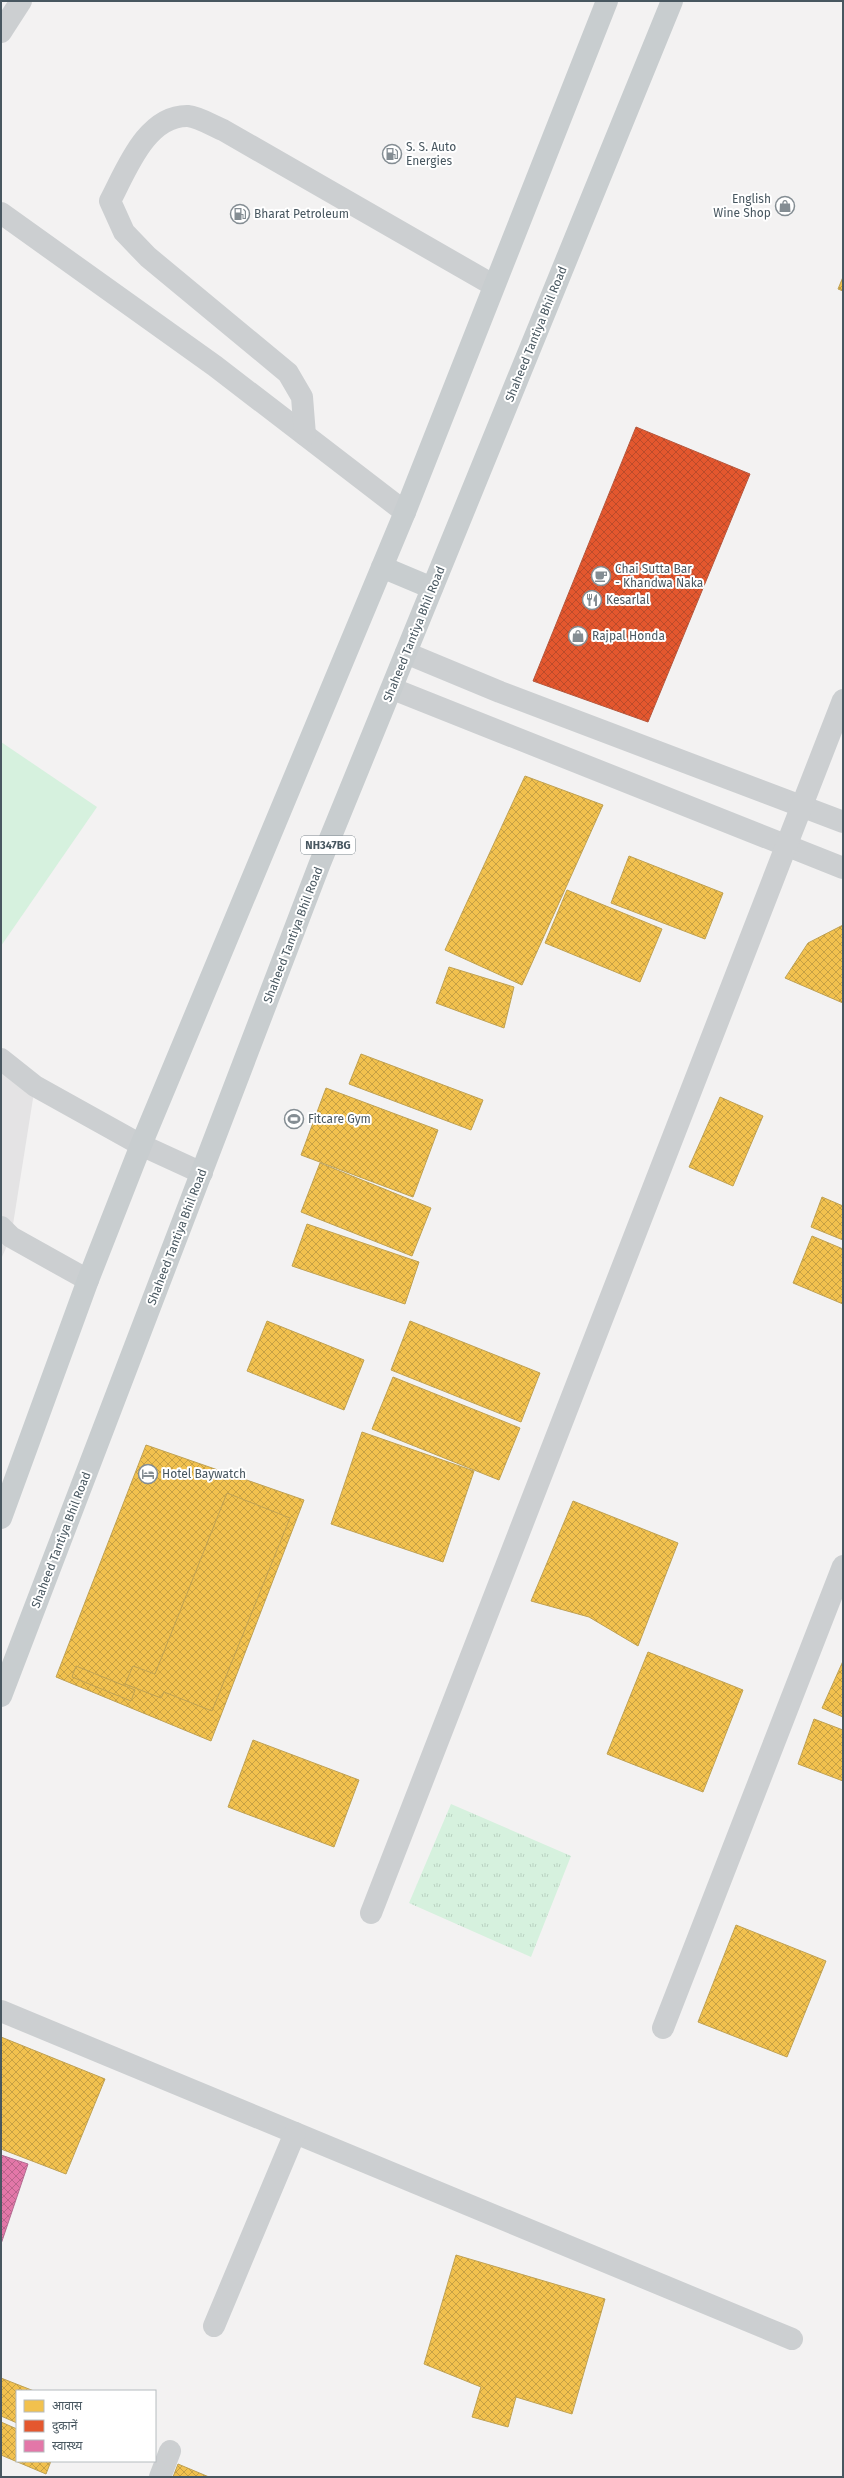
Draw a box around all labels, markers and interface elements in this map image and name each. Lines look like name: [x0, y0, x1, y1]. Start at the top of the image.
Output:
place label: S. S. Auto Energies: [406, 140, 456, 168]
fuel station icon: S. S. Auto Energies: [381, 143, 403, 165]
place label: English Wine Shop: [713, 192, 771, 220]
shop icon: English Wine Shop: [774, 195, 796, 217]
fuel station icon: Bharat Petroleum: [229, 203, 251, 225]
place label: Bharat Petroleum: [254, 207, 349, 221]
street label: Shaheed Tantiya Bhil Road: [502, 264, 570, 404]
place label: Chai Sutta Bar - Khandwa Naka: [615, 562, 703, 590]
street label: Shaheed Tantiya Bhil Road: [380, 564, 448, 704]
cafe icon: Chai Sutta Bar - Khandwa Naka: [590, 565, 612, 587]
restaurant icon: Kesarlal: [581, 589, 603, 611]
place label: Kesarlal: [606, 593, 650, 607]
shop icon: Rajpal Honda: [567, 625, 589, 647]
place label: Rajpal Honda: [592, 629, 665, 643]
road number: NH347BG: [301, 836, 355, 854]
street label: Shaheed Tantiya Bhil Road: [260, 865, 326, 1005]
sports icon: Fitcare Gym: [283, 1108, 305, 1130]
place label: Fitcare Gym: [308, 1112, 371, 1126]
street label: Shaheed Tantiya Bhil Road: [144, 1167, 210, 1307]
hotel icon: Hotel Baywatch: [137, 1463, 159, 1485]
place label: Hotel Baywatch: [162, 1467, 246, 1481]
street label: Shaheed Tantiya Bhil Road: [28, 1470, 94, 1610]
legend: [16, 2390, 156, 2462]
text: आवास: [52, 2399, 83, 2413]
text: दुकानें: [52, 2419, 78, 2434]
text: स्वास्थ्य: [52, 2439, 84, 2453]

